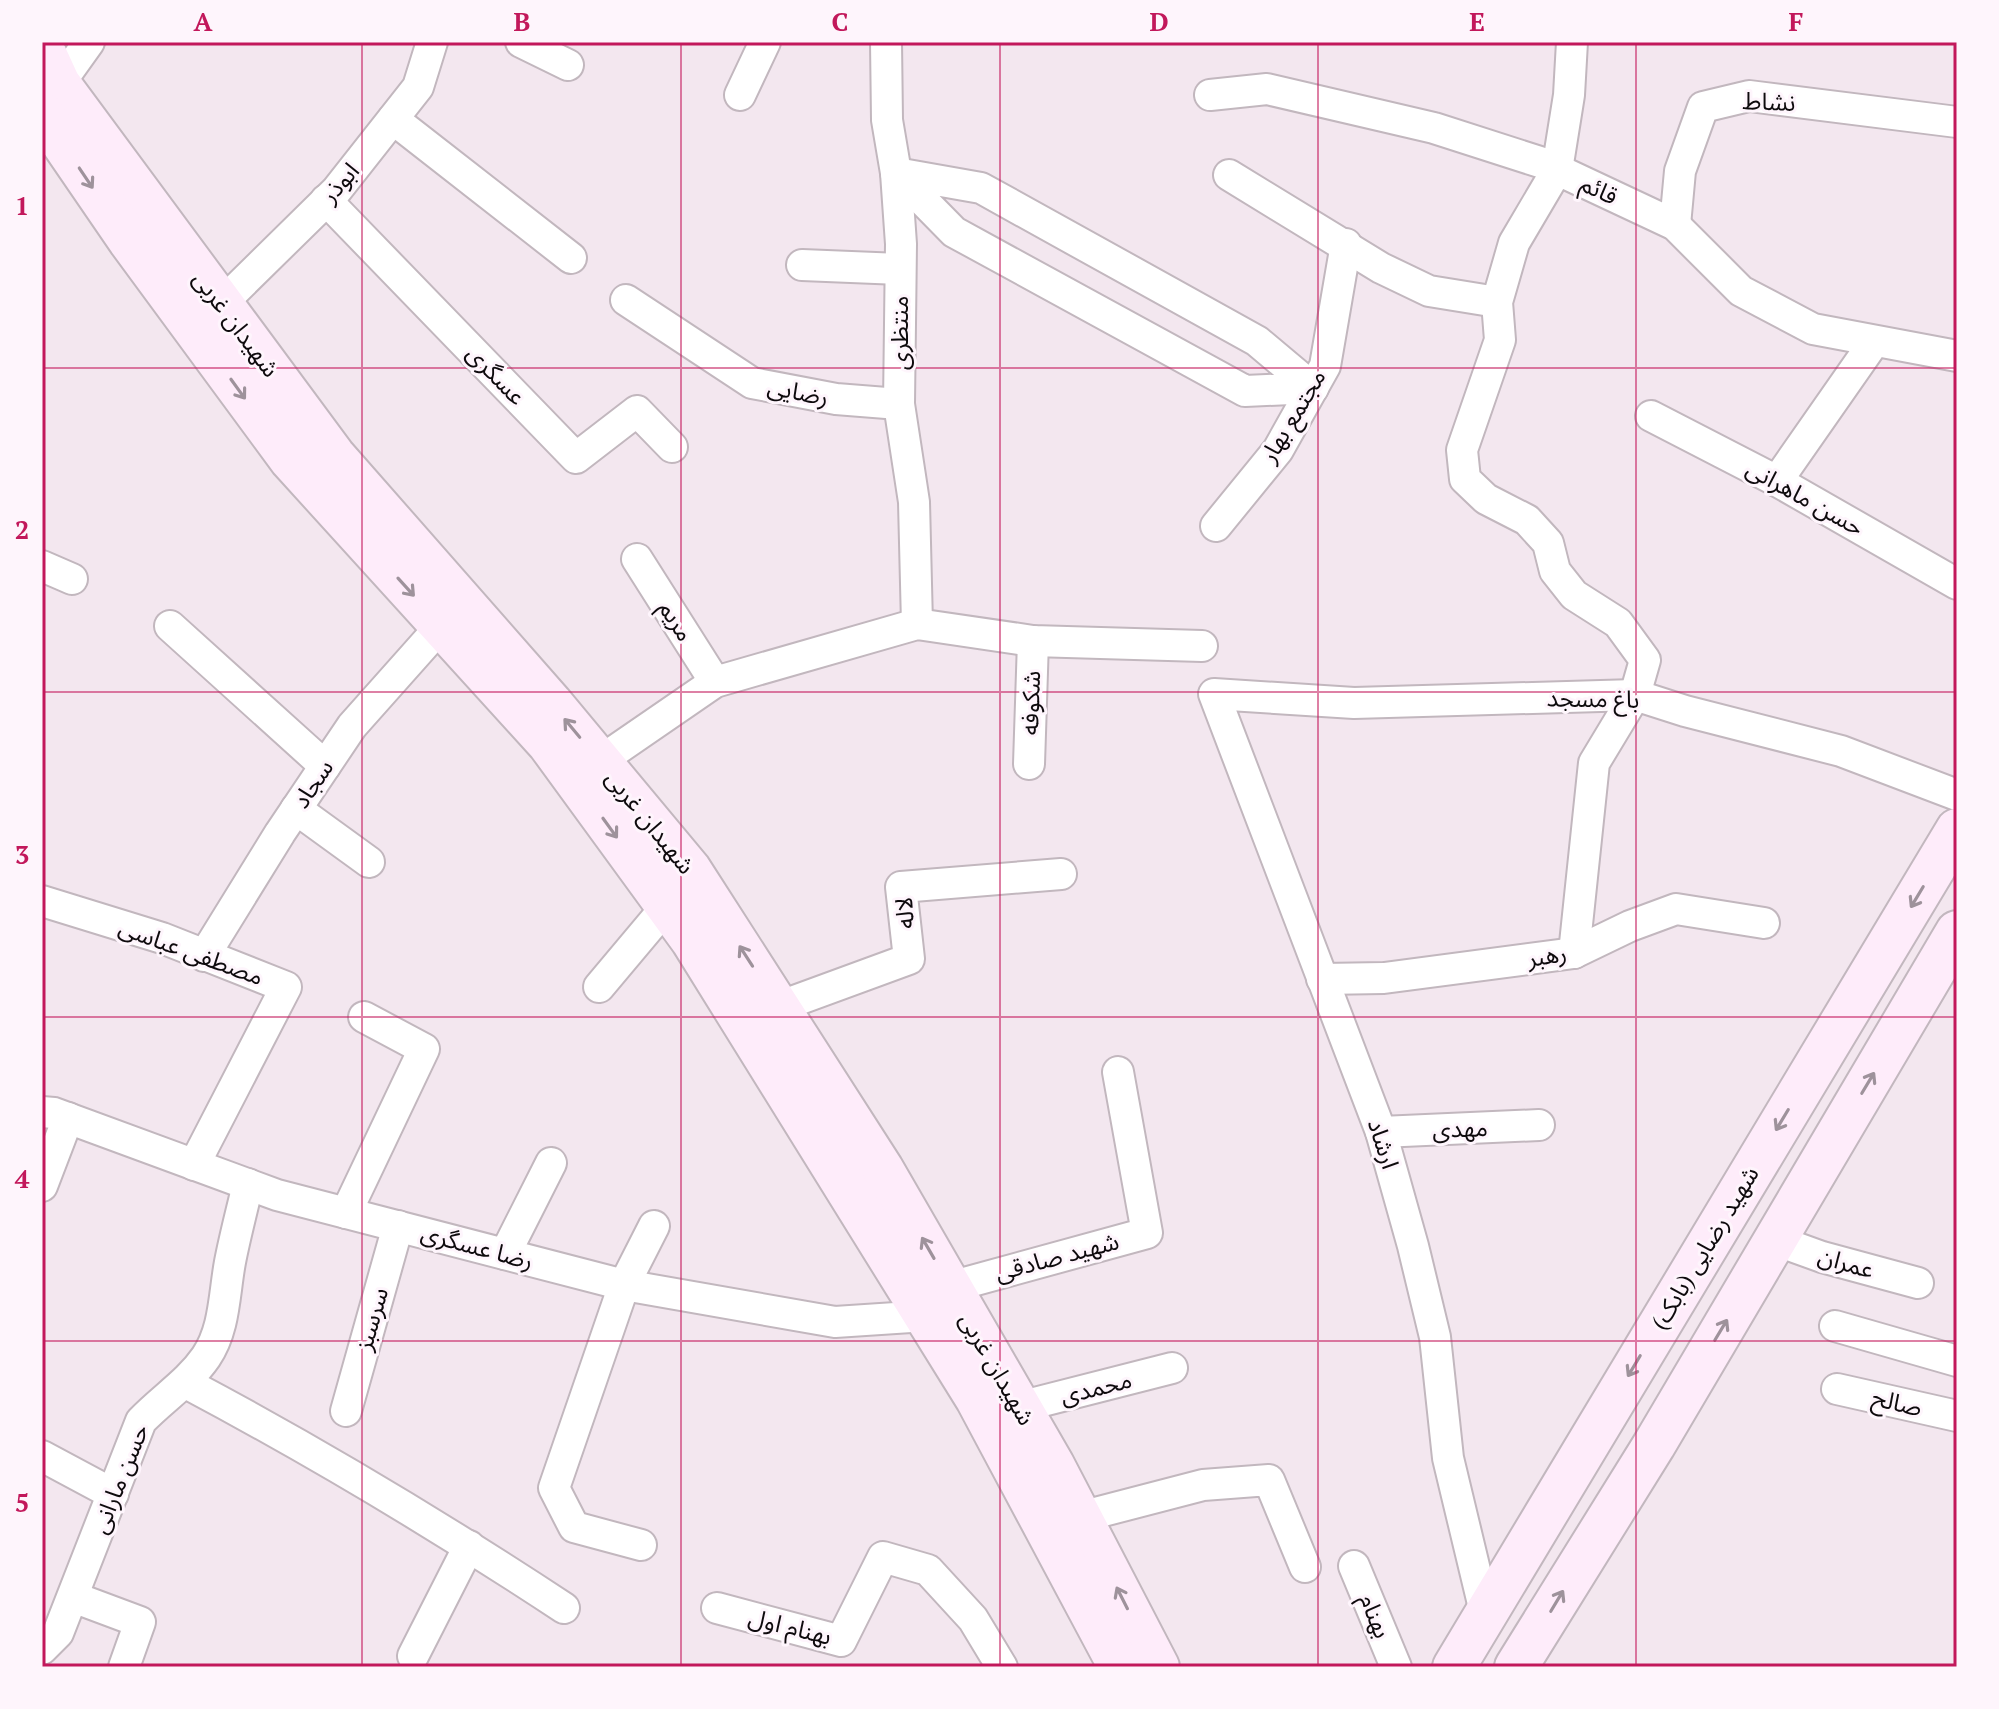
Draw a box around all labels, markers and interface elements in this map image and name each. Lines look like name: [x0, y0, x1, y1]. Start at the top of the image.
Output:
text: A: [194, 4, 213, 38]
text: B: [514, 4, 530, 38]
text: C: [832, 4, 848, 38]
text: D: [1149, 4, 1169, 38]
text: E: [1469, 4, 1485, 38]
text: F: [1789, 4, 1804, 38]
street label: نشاط: [1742, 84, 1796, 118]
street label: ابوذر: [312, 155, 366, 210]
one-way arrow: [78, 166, 94, 188]
street label: قائم: [1575, 167, 1623, 213]
text: 1: [15, 188, 29, 222]
street label: شهیدان غربی: [186, 264, 287, 383]
street label: منتظری: [883, 296, 915, 370]
street label: عسگری: [460, 337, 533, 411]
street label: مجتمع بهار: [1251, 363, 1334, 470]
street label: رضایی: [765, 369, 831, 413]
one-way arrow: [230, 377, 246, 399]
street label: حسن ماهرانی: [1741, 452, 1870, 543]
text: 2: [15, 512, 29, 546]
one-way arrow: [396, 577, 415, 597]
street label: مریم: [650, 594, 702, 648]
street label: شکوفه: [1013, 670, 1047, 736]
street label: باغ مسجد: [1546, 681, 1640, 717]
one-way arrow: [563, 718, 581, 738]
street label: سجاد: [284, 753, 340, 814]
street label: شهیدان غربی: [599, 762, 703, 880]
one-way arrow: [602, 816, 618, 838]
text: 3: [15, 837, 29, 871]
one-way arrow: [1908, 885, 1924, 908]
street label: لاله: [887, 896, 921, 930]
street label: مصطفی عباسی: [115, 910, 268, 992]
street label: رهبر: [1524, 936, 1569, 974]
one-way arrow: [737, 946, 754, 968]
one-way arrow: [1860, 1072, 1876, 1095]
one-way arrow: [1774, 1108, 1790, 1131]
street label: مهدی: [1432, 1111, 1488, 1145]
street label: ارشاد: [1361, 1114, 1407, 1173]
street label: شهید رضایی (بابک): [1643, 1160, 1766, 1335]
text: 4: [15, 1161, 30, 1195]
street label: رضا عسگری: [418, 1216, 537, 1276]
street label: شهید صادقی: [991, 1224, 1122, 1288]
one-way arrow: [920, 1237, 936, 1260]
street label: عمران: [1814, 1239, 1878, 1285]
street label: سرسبز: [347, 1283, 395, 1355]
street label: شهیدان غربی: [953, 1306, 1043, 1431]
one-way arrow: [1714, 1319, 1729, 1343]
one-way arrow: [1625, 1354, 1641, 1377]
street label: محمدی: [1057, 1363, 1135, 1411]
street label: صالح: [1869, 1381, 1925, 1425]
street label: حسن مارانی: [83, 1419, 156, 1538]
text: 5: [15, 1485, 29, 1519]
one-way arrow: [1113, 1586, 1129, 1610]
street label: بهنام: [1350, 1589, 1399, 1644]
one-way arrow: [1549, 1590, 1566, 1612]
street label: بهنام اول: [745, 1600, 835, 1655]

